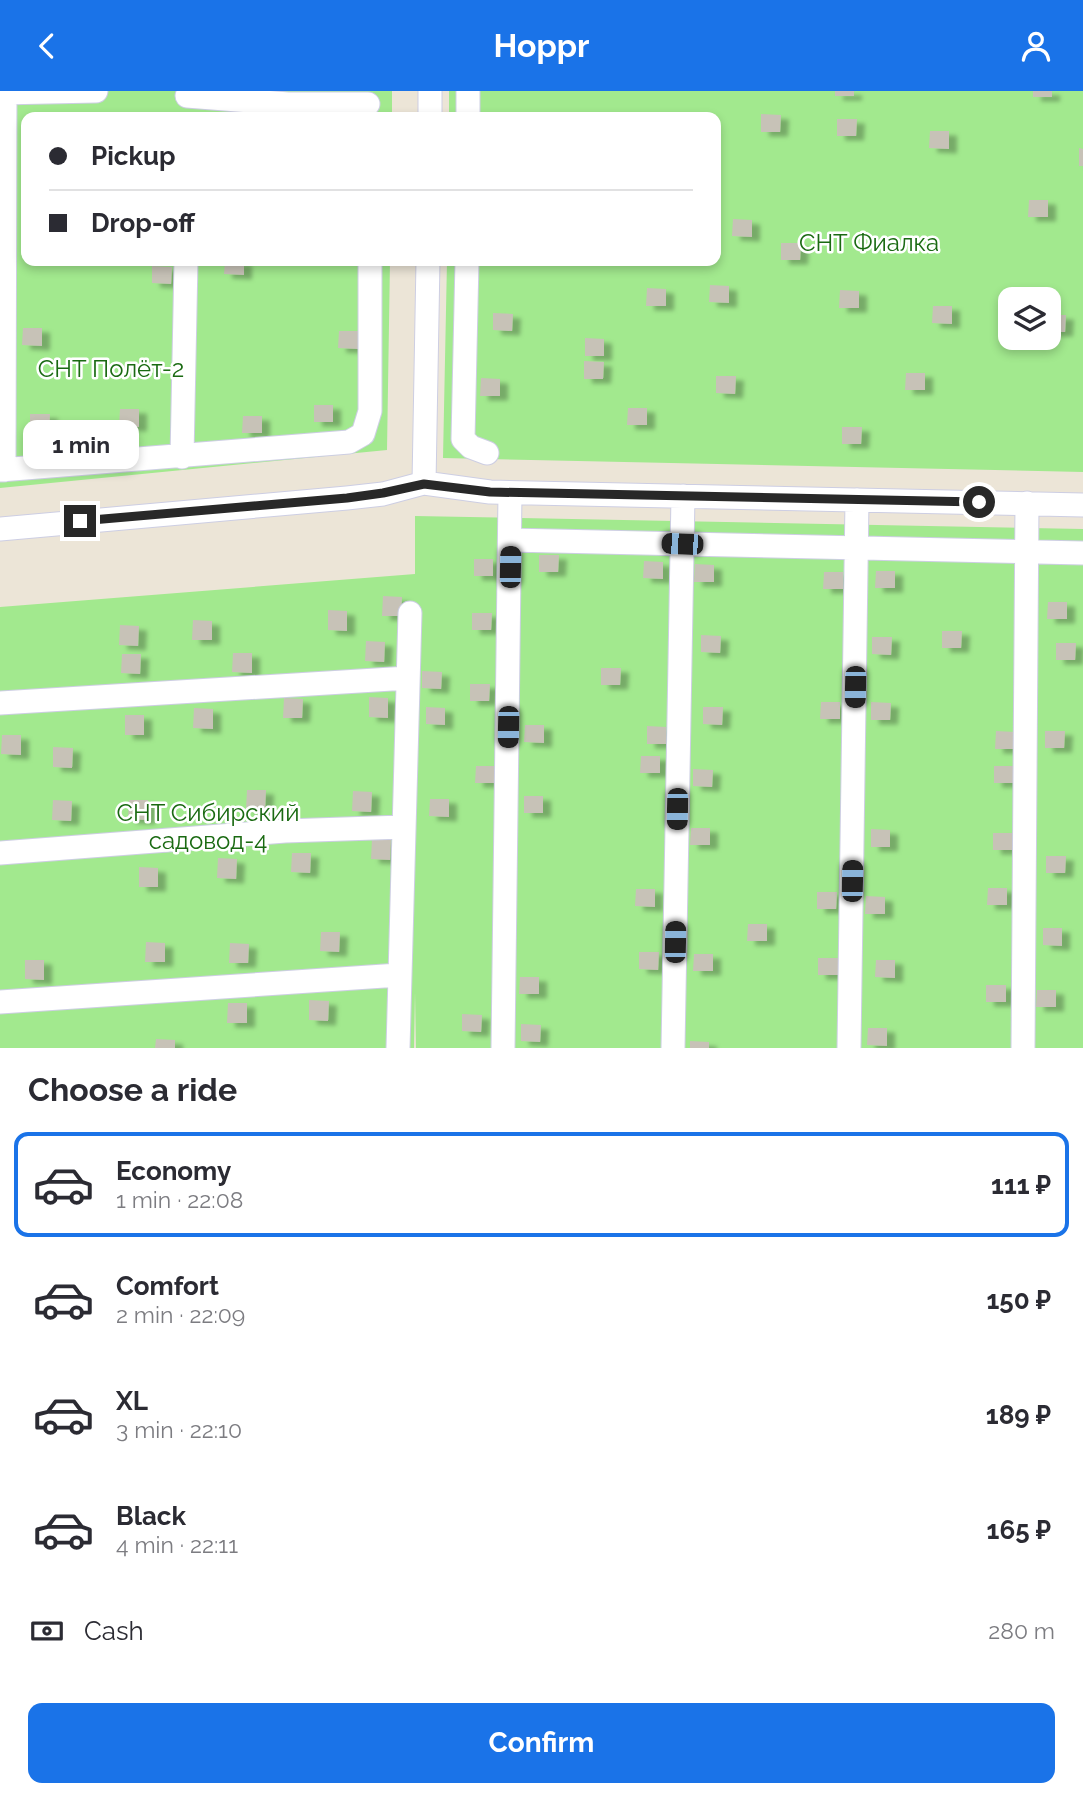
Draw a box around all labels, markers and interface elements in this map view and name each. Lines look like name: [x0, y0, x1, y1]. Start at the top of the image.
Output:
icon: back: [28, 27, 66, 65]
text: Hoppr: [494, 27, 589, 64]
icon: person: [1017, 27, 1055, 65]
text: Pickup: [91, 141, 176, 171]
text: Drop-off: [91, 208, 195, 238]
park label: СНТ Фиалка: [799, 228, 939, 257]
map controls: [998, 287, 1061, 350]
button: layers: [998, 287, 1061, 350]
park label: СНТ Полёт-2: [38, 354, 184, 383]
callout: 1 min: [22, 419, 138, 469]
text: 1 min: [52, 431, 110, 458]
route start: [963, 486, 995, 518]
route end: [64, 505, 96, 537]
car: [661, 533, 704, 555]
car: [500, 546, 521, 588]
car: [845, 666, 866, 708]
car: [498, 706, 519, 748]
car: [667, 788, 688, 830]
park label: СНТ Сибирский садовод-4: [117, 798, 299, 855]
car: [842, 860, 863, 902]
car: [665, 921, 686, 963]
text: Choose a ride: [28, 1071, 237, 1108]
icon: car: [32, 1153, 95, 1216]
text: Economy: [116, 1156, 231, 1186]
text: 111 ₽: [991, 1170, 1051, 1200]
text: 1 min · 22:08: [116, 1186, 243, 1213]
icon: car: [32, 1268, 95, 1331]
text: Comfort: [116, 1271, 219, 1301]
text: 150 ₽: [986, 1285, 1051, 1315]
text: 2 min · 22:09: [116, 1301, 245, 1328]
icon: car: [32, 1383, 95, 1446]
text: XL: [116, 1386, 148, 1416]
text: 189 ₽: [986, 1400, 1051, 1430]
text: 3 min · 22:10: [116, 1416, 242, 1443]
icon: car: [32, 1498, 95, 1561]
text: Black: [116, 1501, 186, 1531]
text: 165 ₽: [987, 1515, 1051, 1545]
text: 4 min · 22:11: [116, 1531, 238, 1558]
icon: cash: [28, 1612, 66, 1650]
text: Cash: [84, 1616, 144, 1646]
text: 280 m: [988, 1617, 1055, 1644]
button: Confirm: [28, 1703, 1055, 1783]

